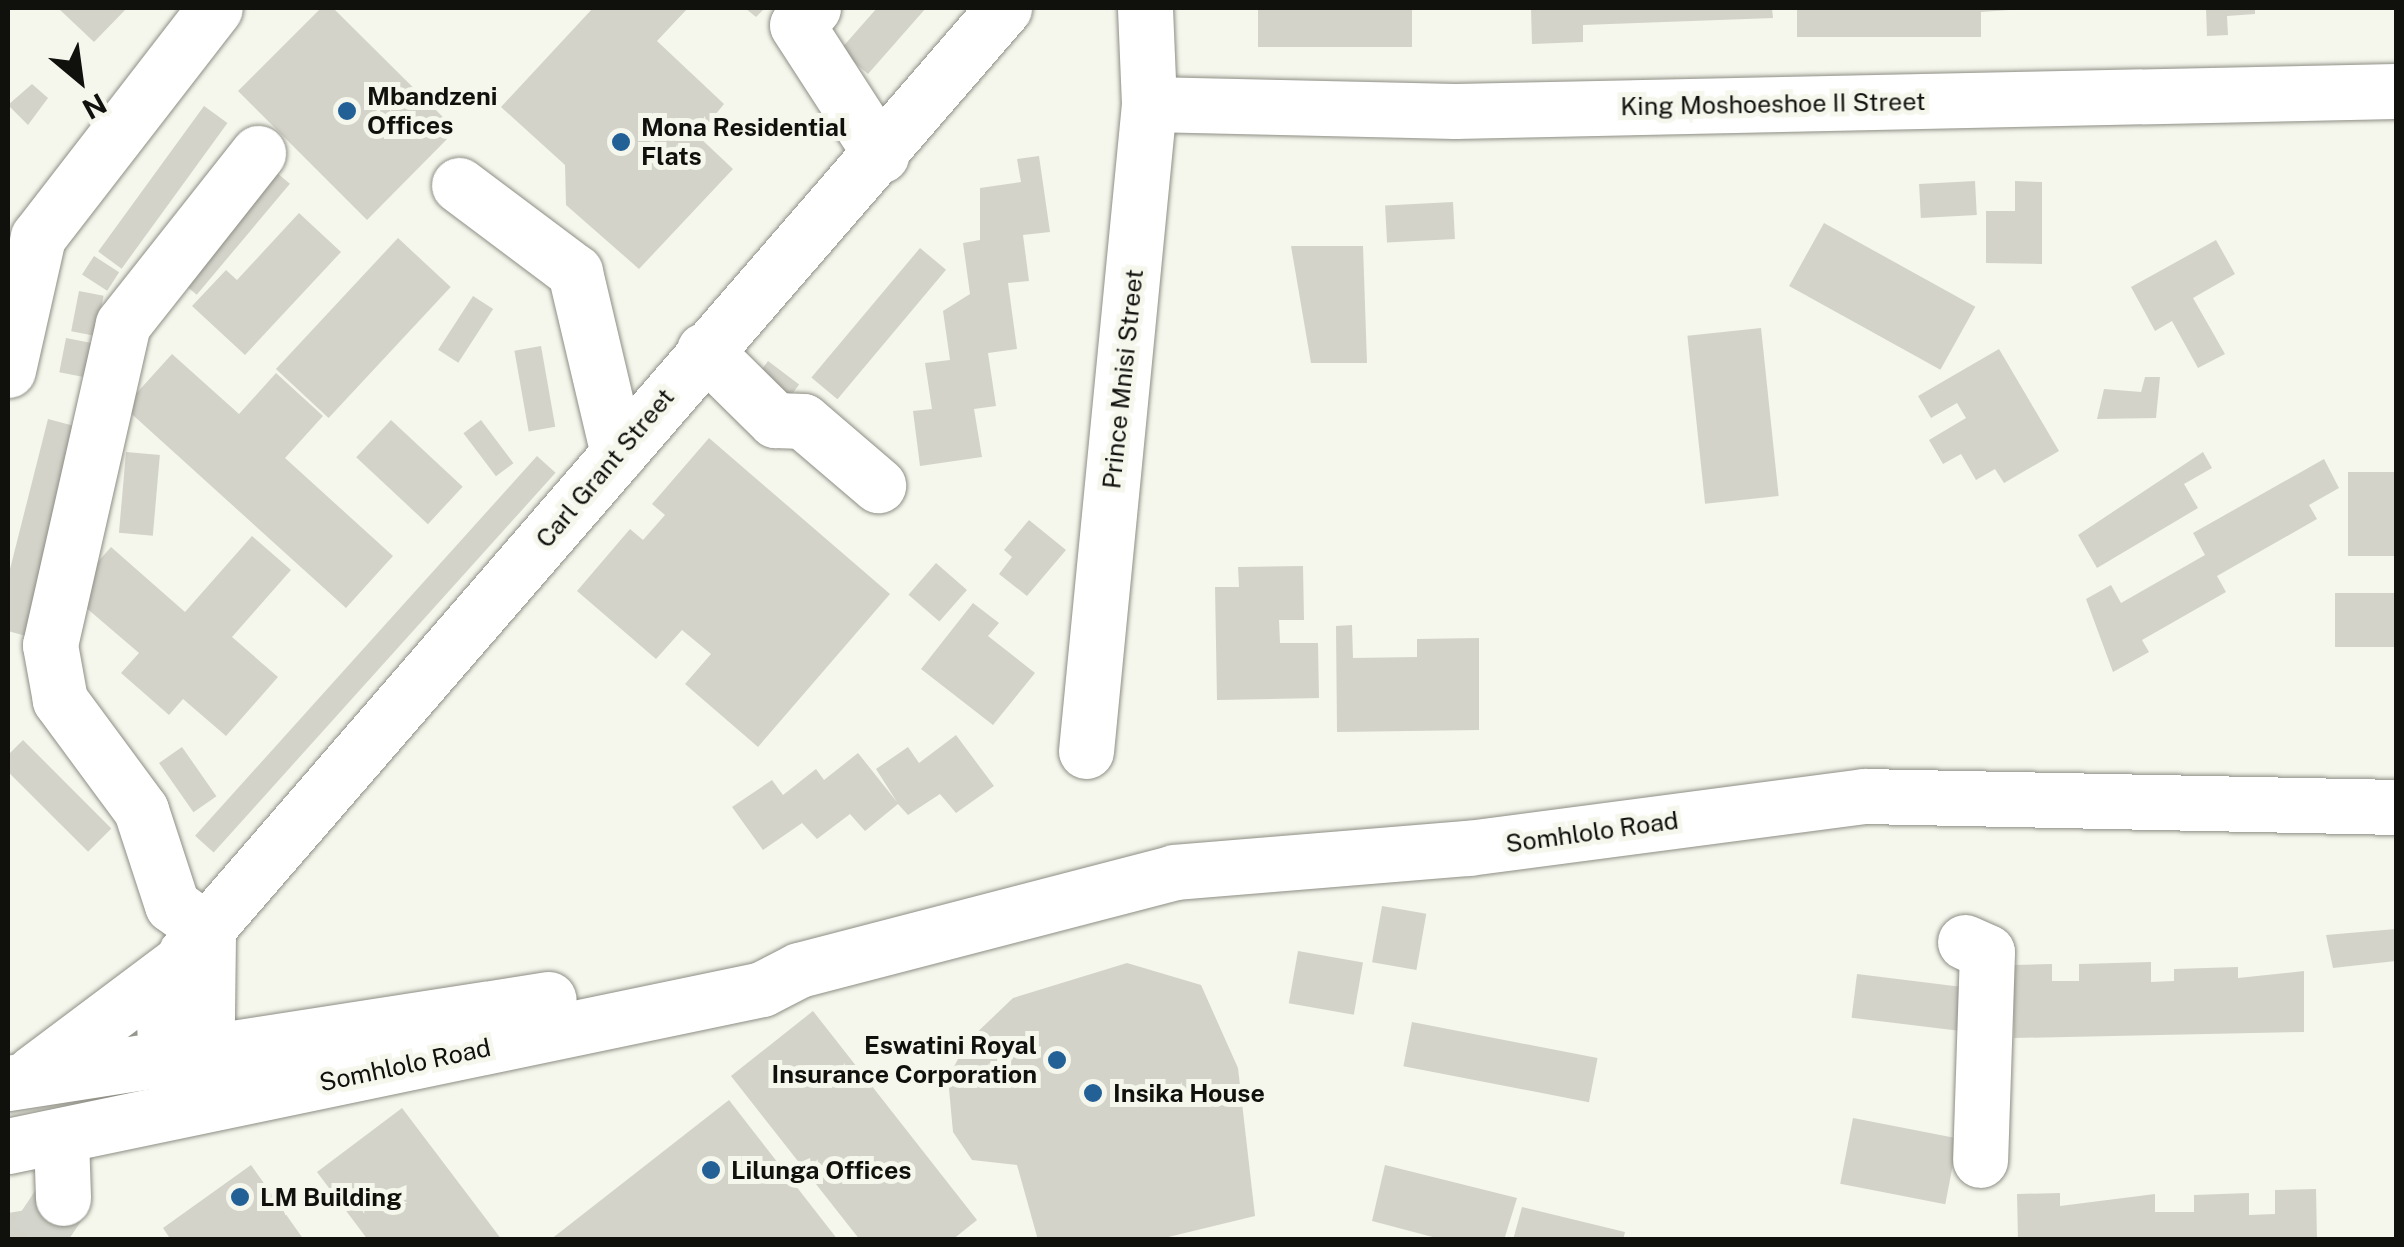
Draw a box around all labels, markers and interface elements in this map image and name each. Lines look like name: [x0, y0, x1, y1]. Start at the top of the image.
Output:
north arrow: [30, 30, 130, 130]
place label: Mbandzeni Offices: [367, 82, 497, 141]
street label: King Moshoeshoe II Street: [1620, 86, 1926, 122]
text: N: [77, 87, 112, 126]
marker: Mbandzeni Offices: [336, 100, 358, 122]
place label: Mona Residential Flats: [641, 113, 847, 172]
marker: Mona Residential Flats: [610, 131, 632, 153]
street label: Prince Mnisi Street: [1097, 268, 1149, 490]
street label: Carl Grant Street: [530, 382, 680, 554]
street label: Somhlolo Road: [1504, 805, 1680, 859]
place label: Eswatini Royal Insurance Corporation: [772, 1031, 1037, 1090]
street label: Somhlolo Road: [317, 1032, 493, 1098]
marker: Eswatini Royal Insurance Corporation: [1046, 1049, 1068, 1071]
place label: Insika House: [1113, 1078, 1265, 1108]
marker: Insika House: [1082, 1082, 1104, 1104]
place label: Lilunga Offices: [731, 1155, 912, 1185]
marker: Lilunga Offices: [700, 1159, 722, 1181]
place label: LM Building: [260, 1182, 402, 1212]
marker: LM Building: [229, 1186, 251, 1208]

